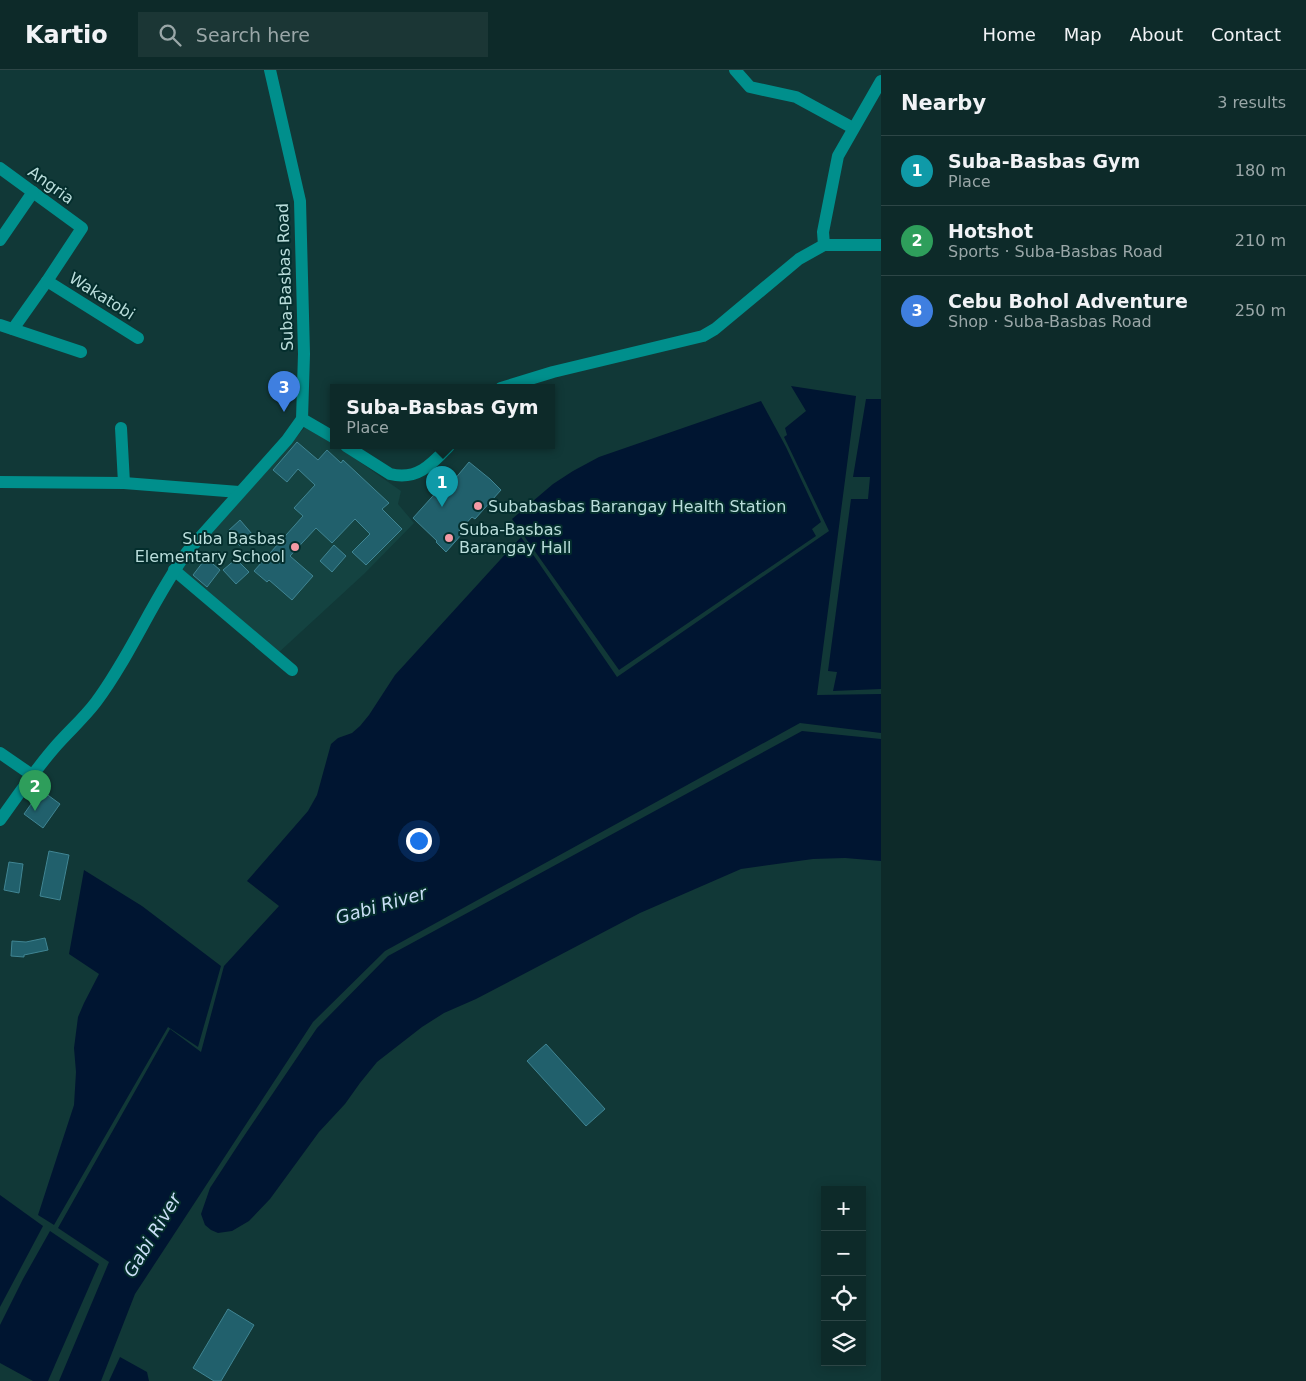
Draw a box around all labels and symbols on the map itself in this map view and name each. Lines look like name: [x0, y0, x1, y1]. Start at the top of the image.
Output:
street label: Angria: [24, 162, 78, 208]
street label: Suba-Basbas Road: [273, 203, 297, 351]
street label: Wakatobi: [66, 268, 138, 324]
pin: 3: [268, 371, 300, 412]
pin: 1: [426, 466, 458, 507]
place label: Subabasbas Barangay Health Station: [488, 497, 786, 516]
marker: Subabasbas Barangay Health Station: [472, 500, 484, 512]
place label: Suba-Basbas Barangay Hall: [459, 520, 572, 557]
place label: Suba Basbas Elementary School: [135, 529, 285, 566]
marker: Suba-Basbas Barangay Hall: [443, 532, 455, 544]
marker: Suba Basbas Elementary School: [289, 541, 301, 553]
pin: 2: [19, 770, 51, 811]
your location: [406, 828, 432, 854]
water label: Gabi River: [333, 882, 430, 928]
water label: Gabi River: [119, 1188, 186, 1281]

